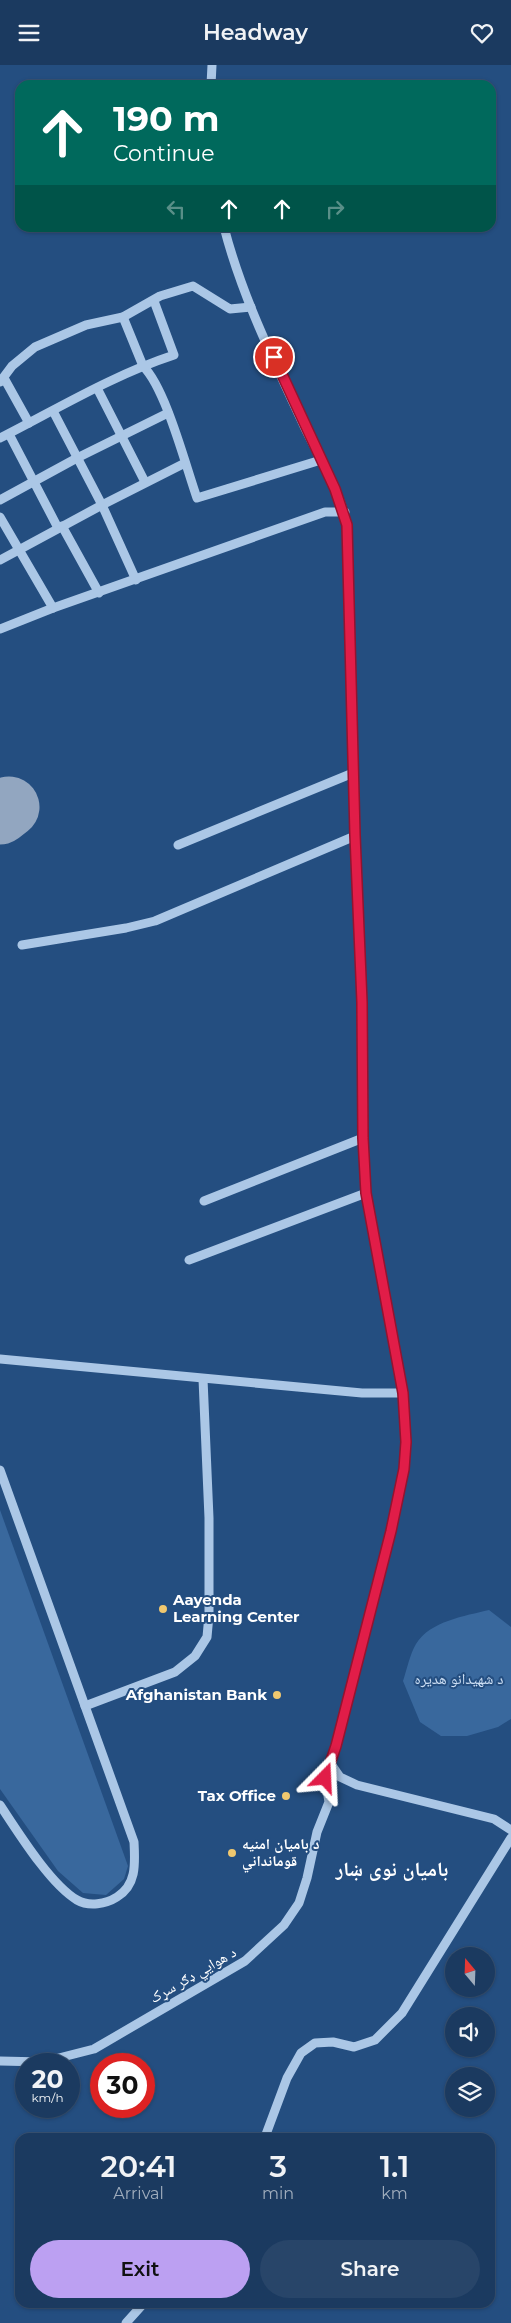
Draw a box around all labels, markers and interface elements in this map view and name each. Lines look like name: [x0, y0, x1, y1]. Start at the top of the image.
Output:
icon: menu: [15, 19, 43, 47]
text: Headway: [203, 19, 308, 46]
icon: heart: [468, 19, 496, 47]
text: 190 m: [113, 97, 219, 140]
icon: ahead: [30, 100, 95, 165]
text: Continue: [113, 140, 215, 167]
icon: left: [162, 195, 190, 223]
icon: ahead: [215, 195, 243, 223]
icon: ahead: [268, 195, 296, 223]
icon: right: [321, 195, 349, 223]
pin: [253, 336, 295, 378]
icon: arrive: [260, 343, 288, 371]
place label: Aayenda Learning Center: [172, 1590, 300, 1626]
marker: Aayenda Learning Center: [157, 1603, 169, 1615]
park label: د شهیدانو هدیره: [415, 1669, 503, 1688]
place label: Afghanistan Bank: [125, 1685, 267, 1704]
marker: Afghanistan Bank: [271, 1689, 283, 1701]
position arrow: [298, 1751, 350, 1803]
place label: Tax Office: [198, 1786, 276, 1805]
marker: Tax Office: [280, 1790, 292, 1802]
place label: د بامیان امنیه قومانداني: [242, 1834, 319, 1873]
marker: د بامیان امنیه قومانداني: [226, 1847, 238, 1859]
district label: باميان نوی ښار: [335, 1857, 448, 1881]
street label: د هوايي ډګر سړک: [146, 1942, 241, 2009]
north arrow: [445, 1947, 495, 1997]
map controls: [445, 1947, 495, 2117]
button: sound: [445, 2007, 495, 2057]
speed limit sign: 30: [90, 2053, 155, 2118]
text: 20: [32, 2064, 63, 2094]
button: layers: [445, 2067, 495, 2117]
text: km/h: [31, 2090, 64, 2105]
text: 20:41: [101, 2148, 177, 2185]
text: 3: [269, 2148, 287, 2185]
text: 1.1: [380, 2148, 409, 2185]
text: Arrival: [113, 2184, 164, 2203]
text: min: [262, 2184, 294, 2203]
text: km: [381, 2184, 408, 2203]
button: Exit: [30, 2240, 250, 2298]
button: Share: [260, 2240, 480, 2298]

